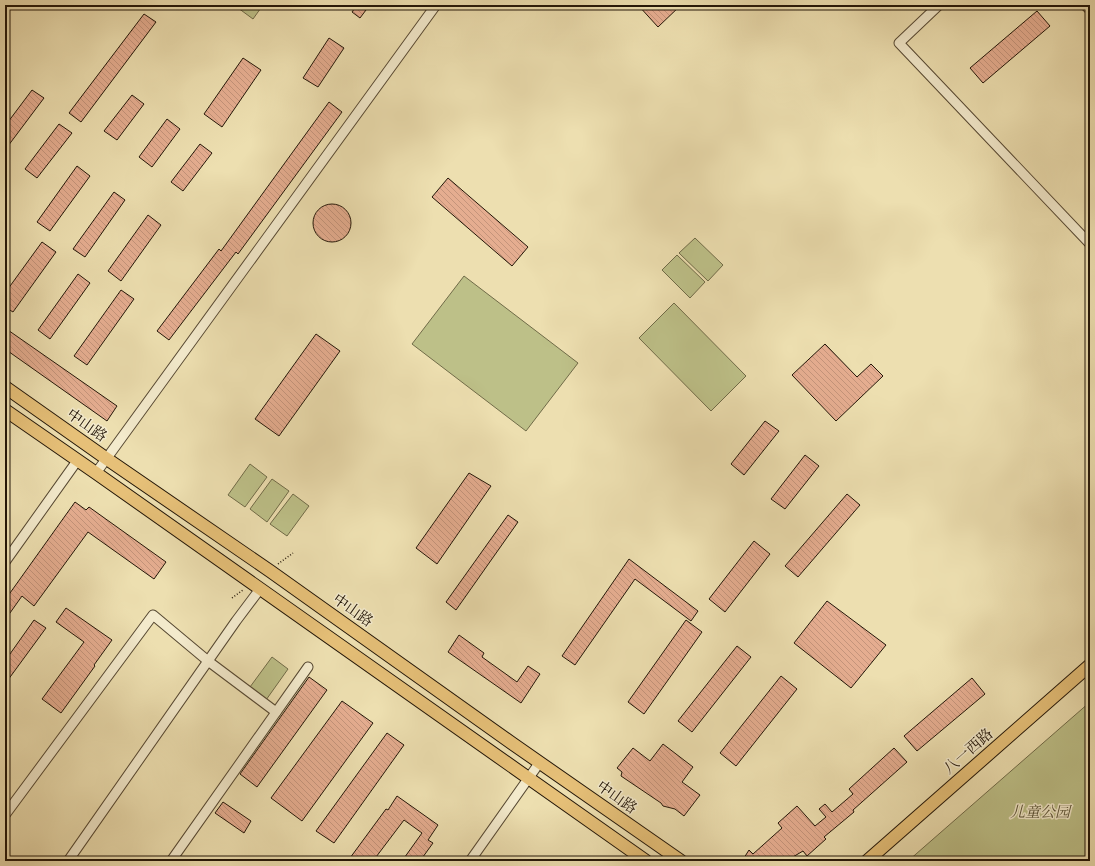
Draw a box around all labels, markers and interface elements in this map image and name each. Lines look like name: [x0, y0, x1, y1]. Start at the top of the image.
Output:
street label: 中山路: [63, 405, 111, 446]
street label: 中山路: [329, 590, 377, 631]
street label: 八一西路: [939, 725, 997, 778]
street label: 中山路: [593, 777, 641, 818]
park label: 儿童公园: [1010, 803, 1072, 822]

